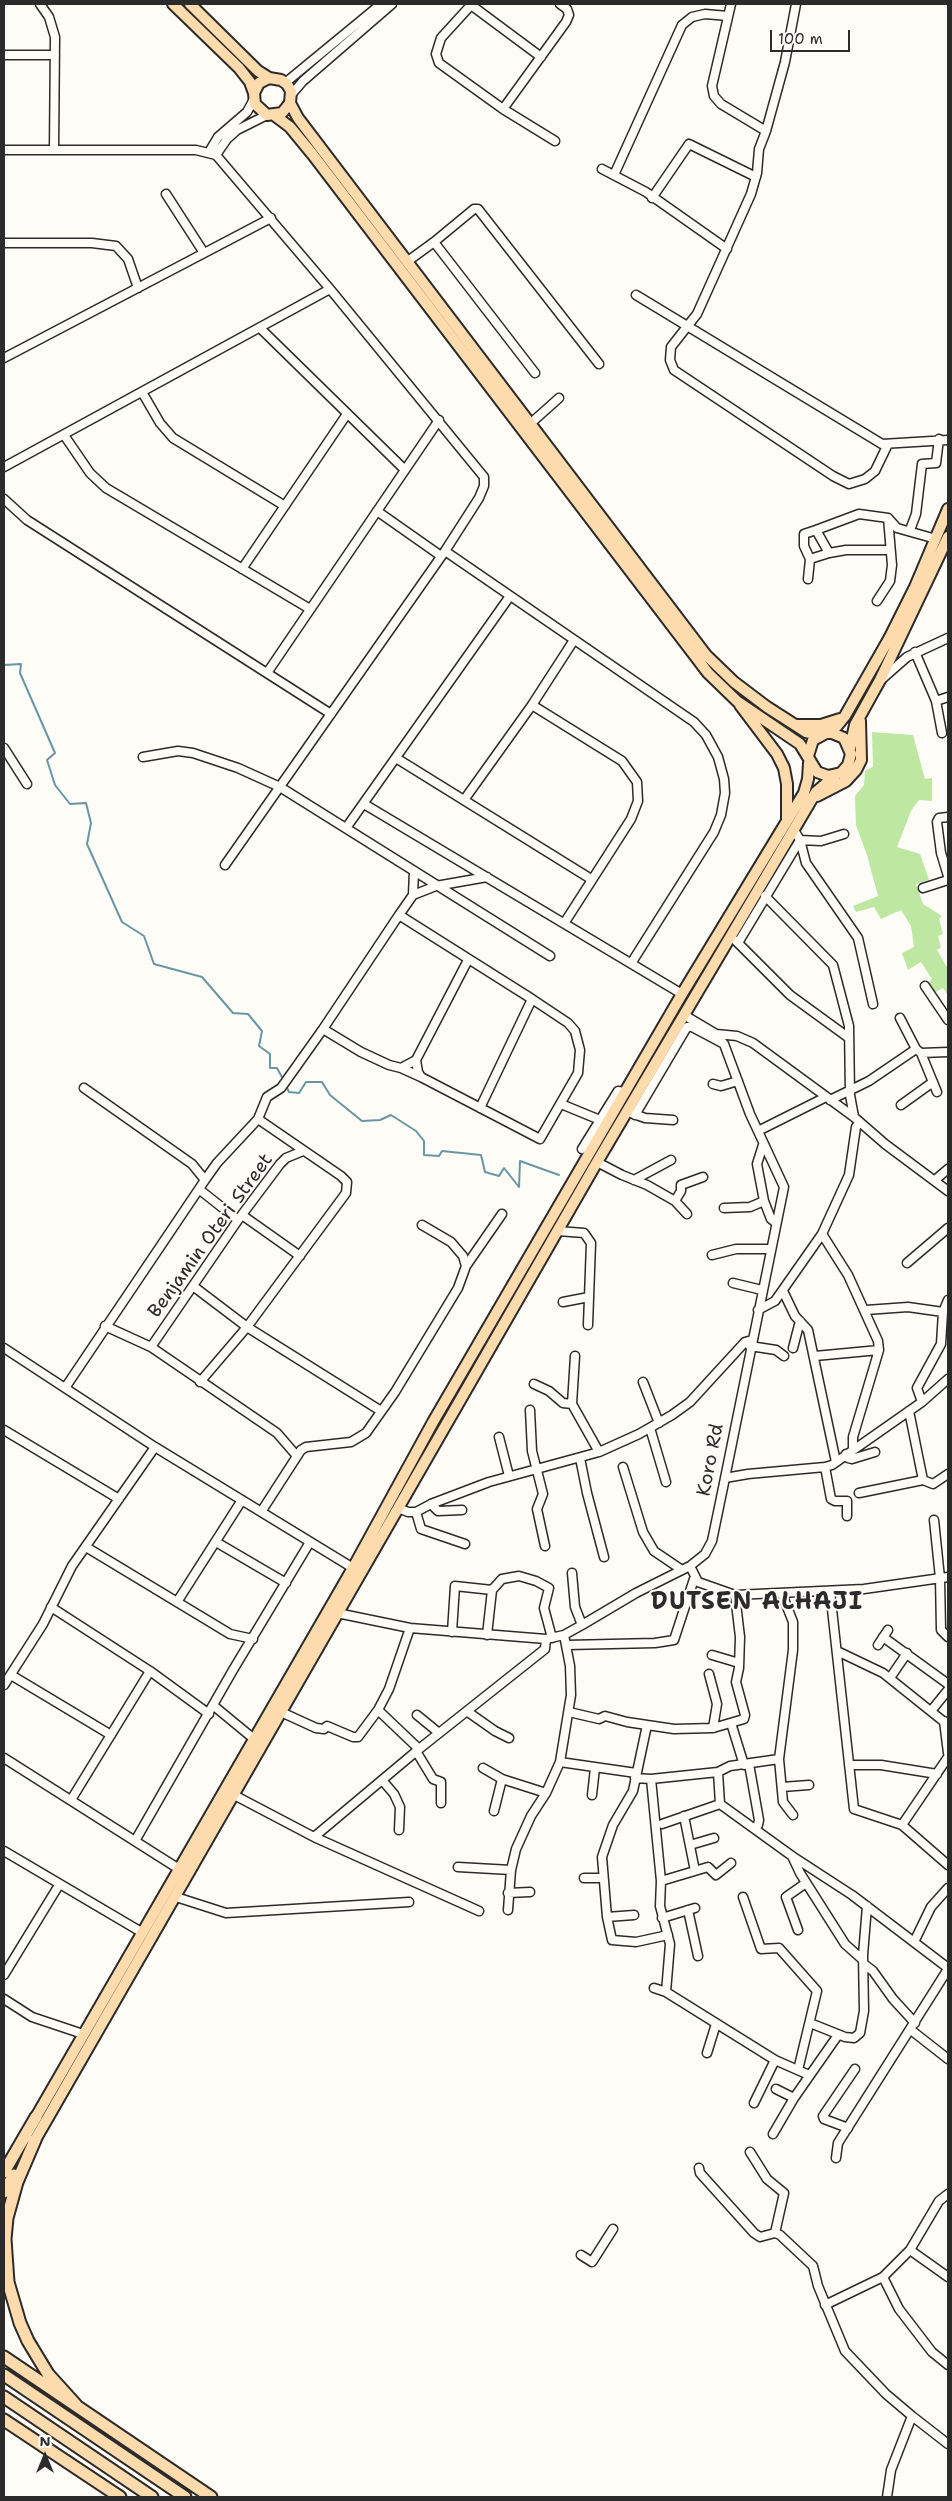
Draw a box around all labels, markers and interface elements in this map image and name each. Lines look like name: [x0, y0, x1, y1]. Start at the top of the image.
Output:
scale bar: [772, 20, 852, 52]
text: 100 m: [778, 29, 823, 49]
street label: Benjamin Oteri Street: [144, 1149, 278, 1323]
street label: Koro Rd: [693, 1422, 729, 1498]
district label: DUTSEN ALHAJI: [649, 1589, 865, 1617]
north arrow: [20, 2431, 70, 2481]
text: N: [39, 2432, 51, 2450]

